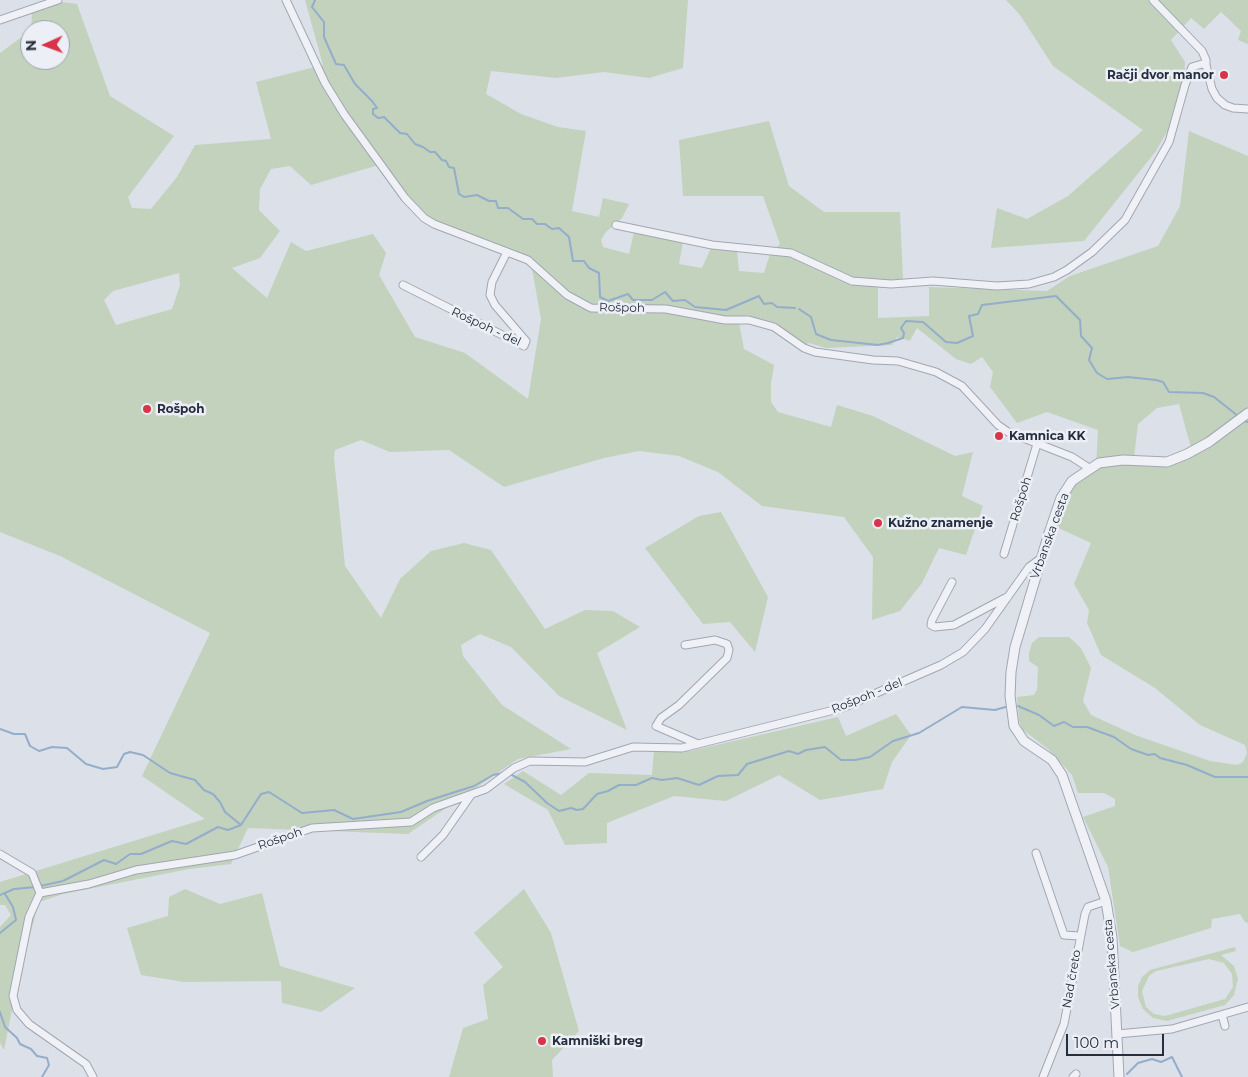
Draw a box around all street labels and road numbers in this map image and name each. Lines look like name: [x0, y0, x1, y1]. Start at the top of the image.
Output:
street label: Rošpoh: [599, 300, 645, 316]
street label: Rošpoh - del: [449, 305, 523, 349]
street label: Rošpoh: [1007, 475, 1035, 523]
street label: Vrbanska cesta: [1028, 491, 1072, 581]
street label: Rošpoh - del: [829, 675, 905, 717]
street label: Rošpoh: [256, 825, 304, 853]
street label: Vrbanska cesta: [1101, 918, 1123, 1010]
street label: Nad čreto: [1060, 949, 1084, 1009]

